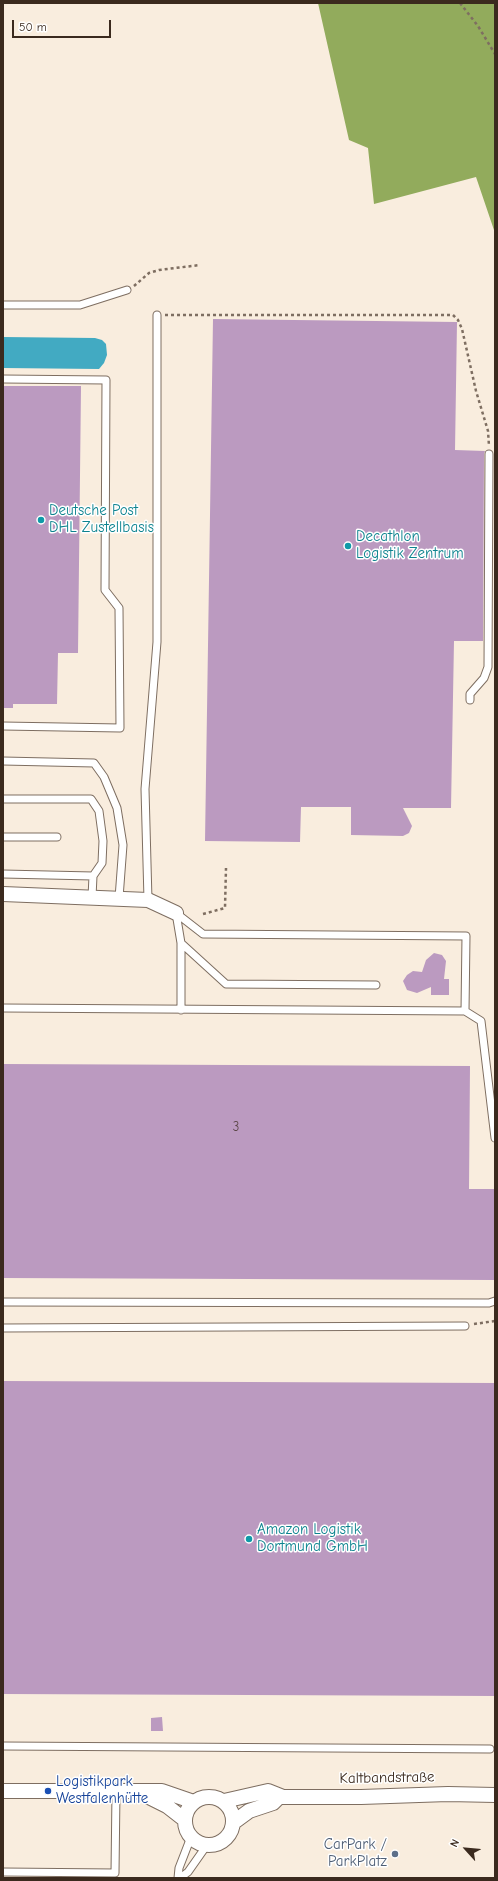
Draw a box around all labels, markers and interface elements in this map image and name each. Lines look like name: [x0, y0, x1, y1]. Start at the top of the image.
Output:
scale bar: [14, 12, 113, 38]
text: 50 m: [19, 20, 47, 34]
place label: Deutsche Post DHL Zustellbasis: [49, 502, 154, 537]
marker: Deutsche Post DHL Zustellbasis: [36, 515, 46, 525]
place label: Decathlon Logistik Zentrum: [356, 528, 464, 563]
marker: Decathlon Logistik Zentrum: [343, 541, 353, 551]
house number: 3: [233, 1119, 239, 1135]
place label: Amazon Logistik Dortmund GmbH: [257, 1521, 368, 1556]
marker: Amazon Logistik Dortmund GmbH: [244, 1534, 254, 1544]
street label: Kaltbandstraße: [339, 1768, 435, 1788]
place label: Logistikpark Westfalenhütte: [56, 1773, 148, 1808]
marker: Logistikpark Westfalenhütte: [43, 1786, 53, 1796]
north arrow: [446, 1829, 486, 1869]
place label: CarPark / ParkPlatz: [324, 1836, 387, 1871]
text: N: [447, 1837, 462, 1849]
marker: CarPark / ParkPlatz: [390, 1849, 400, 1859]

